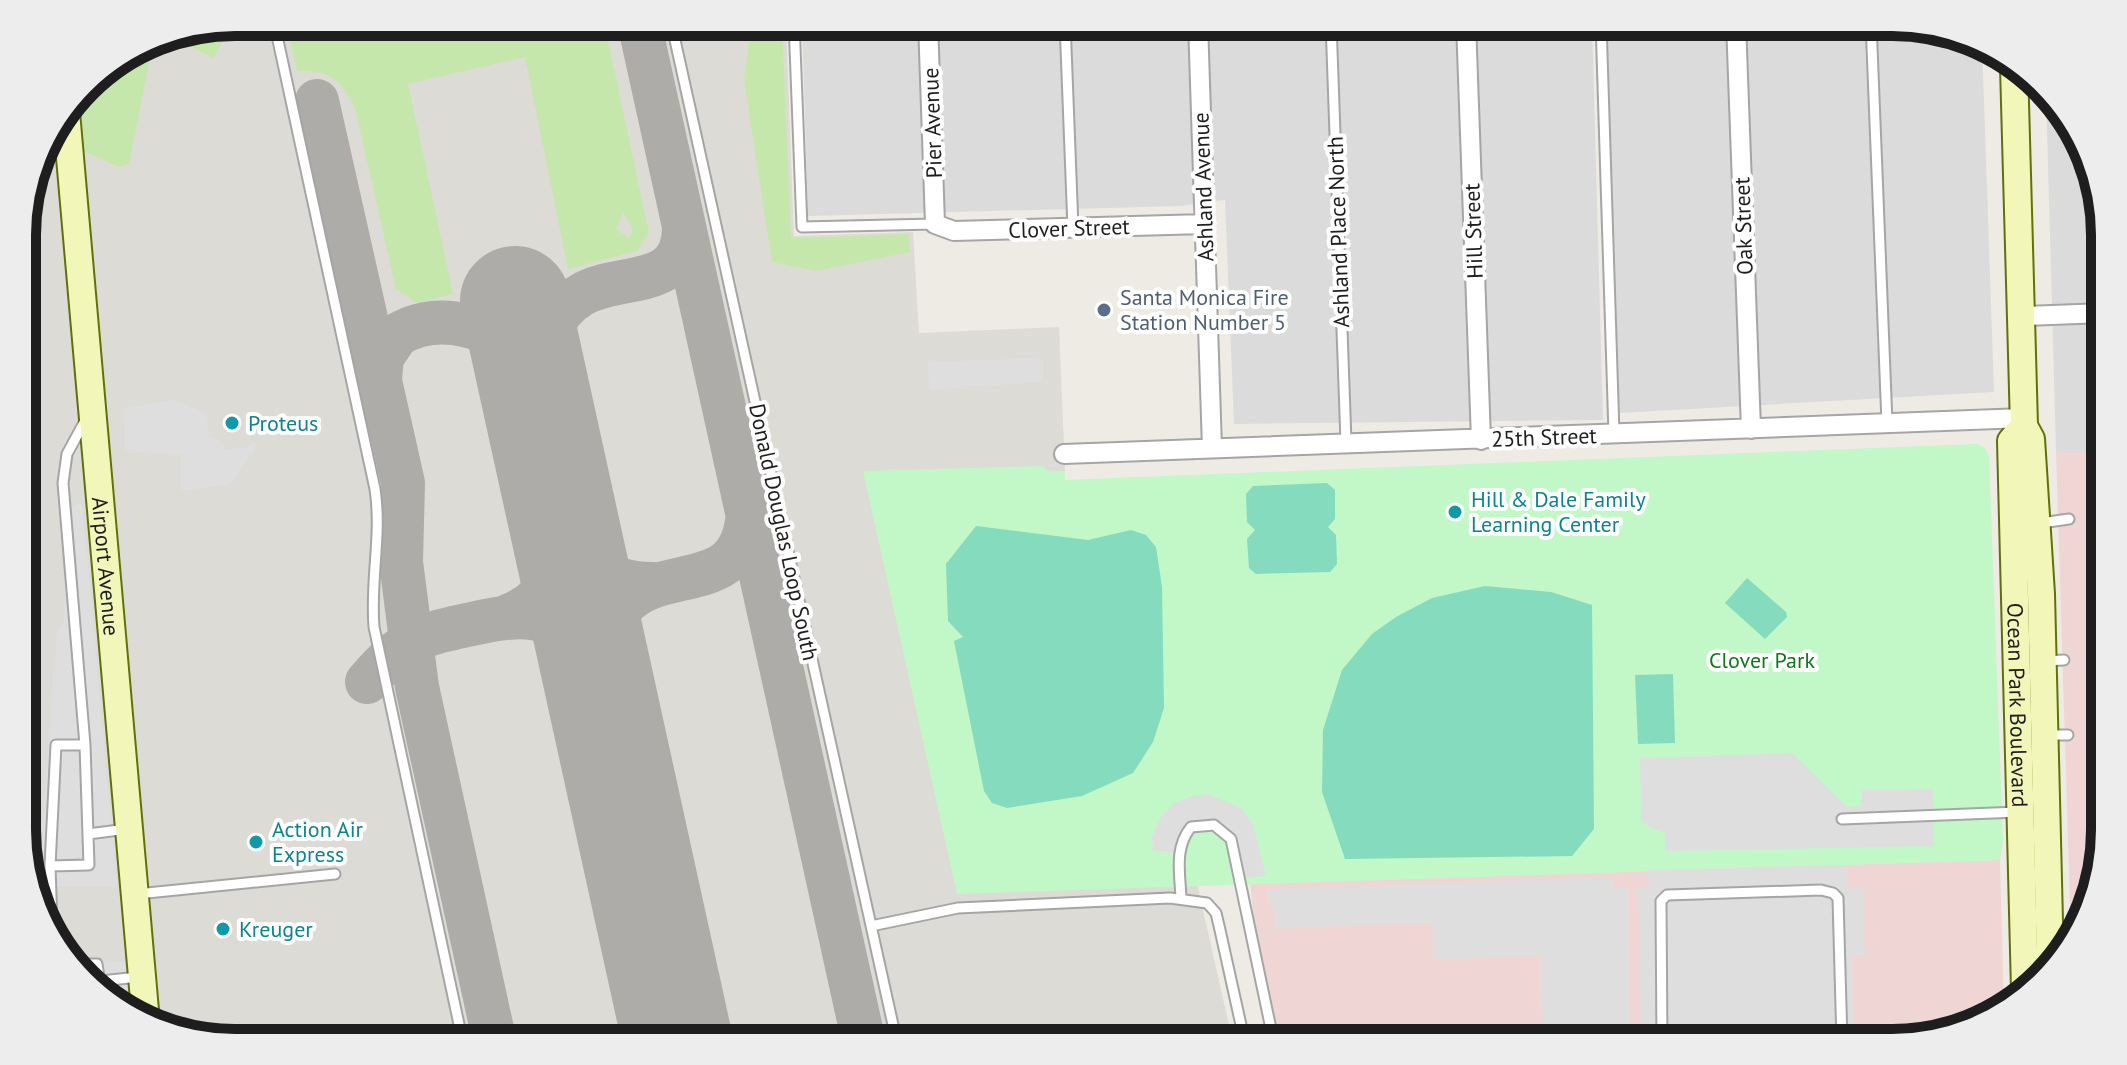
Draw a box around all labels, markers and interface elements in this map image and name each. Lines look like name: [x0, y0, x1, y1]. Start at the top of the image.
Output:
street label: Pier Avenue: [916, 67, 948, 179]
street label: Ashland Avenue: [1186, 112, 1220, 262]
street label: Ashland Place North: [1321, 136, 1355, 328]
street label: Oak Street: [1727, 176, 1759, 275]
street label: Hill Street: [1457, 182, 1489, 279]
street label: Clover Street: [1008, 212, 1131, 244]
place label: Santa Monica Fire Station Number 5: [1120, 283, 1289, 336]
marker: Santa Monica Fire Station Number 5: [1095, 301, 1113, 319]
street label: Donald Douglas Loop South: [743, 401, 825, 663]
place label: Proteus: [248, 409, 318, 437]
marker: Proteus: [223, 414, 241, 432]
street label: 25th Street: [1491, 421, 1598, 453]
place label: Hill & Dale Family Learning Center: [1471, 485, 1646, 538]
street label: Airport Avenue: [86, 496, 126, 637]
marker: Hill & Dale Family Learning Center: [1446, 503, 1464, 521]
street label: Ocean Park Boulevard: [2001, 602, 2034, 808]
park label: Clover Park: [1709, 646, 1815, 674]
place label: Action Air Express: [272, 815, 364, 868]
marker: Action Air Express: [247, 833, 265, 851]
place label: Kreuger: [239, 915, 313, 943]
marker: Kreuger: [214, 920, 232, 938]

